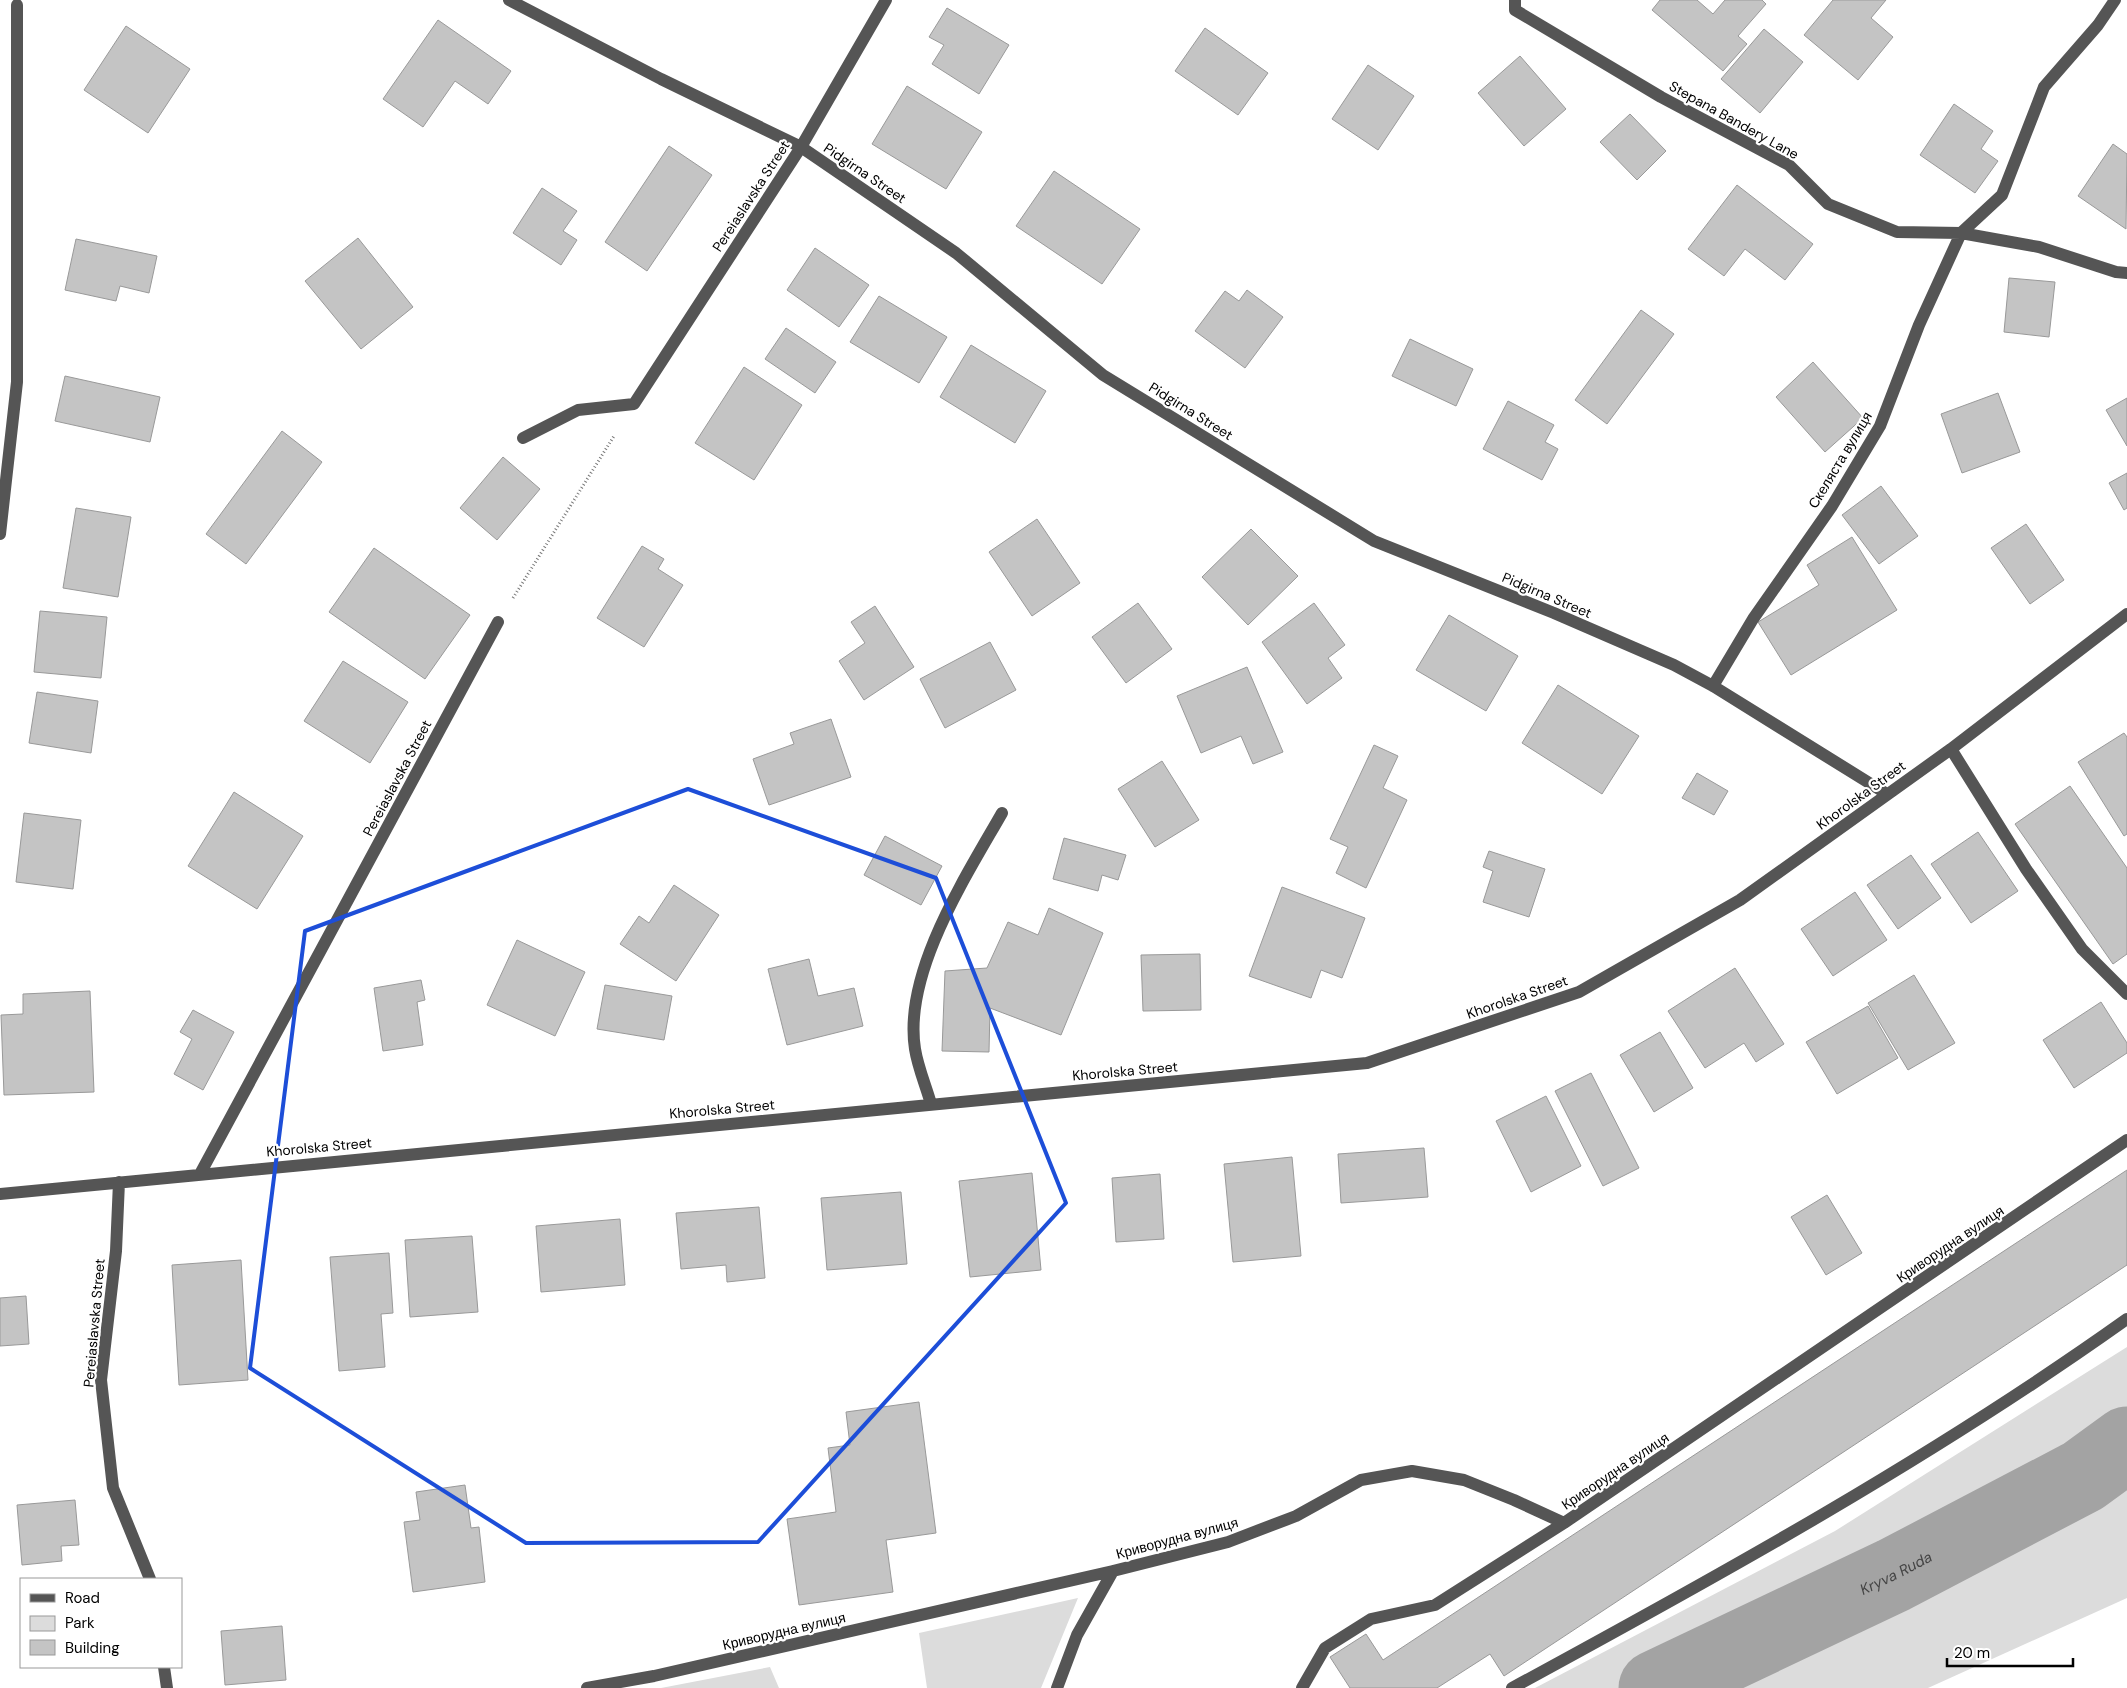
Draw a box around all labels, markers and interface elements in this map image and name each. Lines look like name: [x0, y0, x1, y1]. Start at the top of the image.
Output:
street label: Stepana Bandery Lane: [1666, 77, 1802, 163]
street label: Pereiaslavska Street: [708, 137, 794, 255]
street label: Pidgirna Street: [820, 139, 910, 207]
street label: Pidgirna Street: [1146, 378, 1236, 444]
street label: Скеляста вулиця: [1804, 408, 1876, 512]
street label: Pidgirna Street: [1499, 568, 1595, 622]
street label: Pereiaslavska Street: [359, 717, 435, 839]
street label: Khorolska Street: [1813, 757, 1909, 833]
street label: Khorolska Street: [1464, 971, 1570, 1023]
street label: Khorolska Street: [1071, 1057, 1179, 1085]
street label: Khorolska Street: [668, 1095, 776, 1123]
street label: Khorolska Street: [265, 1133, 373, 1161]
street label: Криворудна вулиця: [1893, 1201, 2007, 1287]
street label: Pereiaslavska Street: [79, 1258, 109, 1388]
street label: Криворудна вулиця: [1558, 1428, 1672, 1514]
street label: Криворудна вулиця: [1114, 1513, 1240, 1563]
water label: Kryva Ruda: [1857, 1547, 1936, 1600]
legend: [20, 1578, 182, 1668]
text: Road: [65, 1588, 100, 1608]
street label: Криворудна вулиця: [721, 1608, 847, 1654]
text: Park: [65, 1613, 95, 1633]
scale bar: [1947, 1636, 2073, 1668]
text: Building: [65, 1638, 120, 1658]
text: 20 m: [1954, 1643, 1990, 1663]

